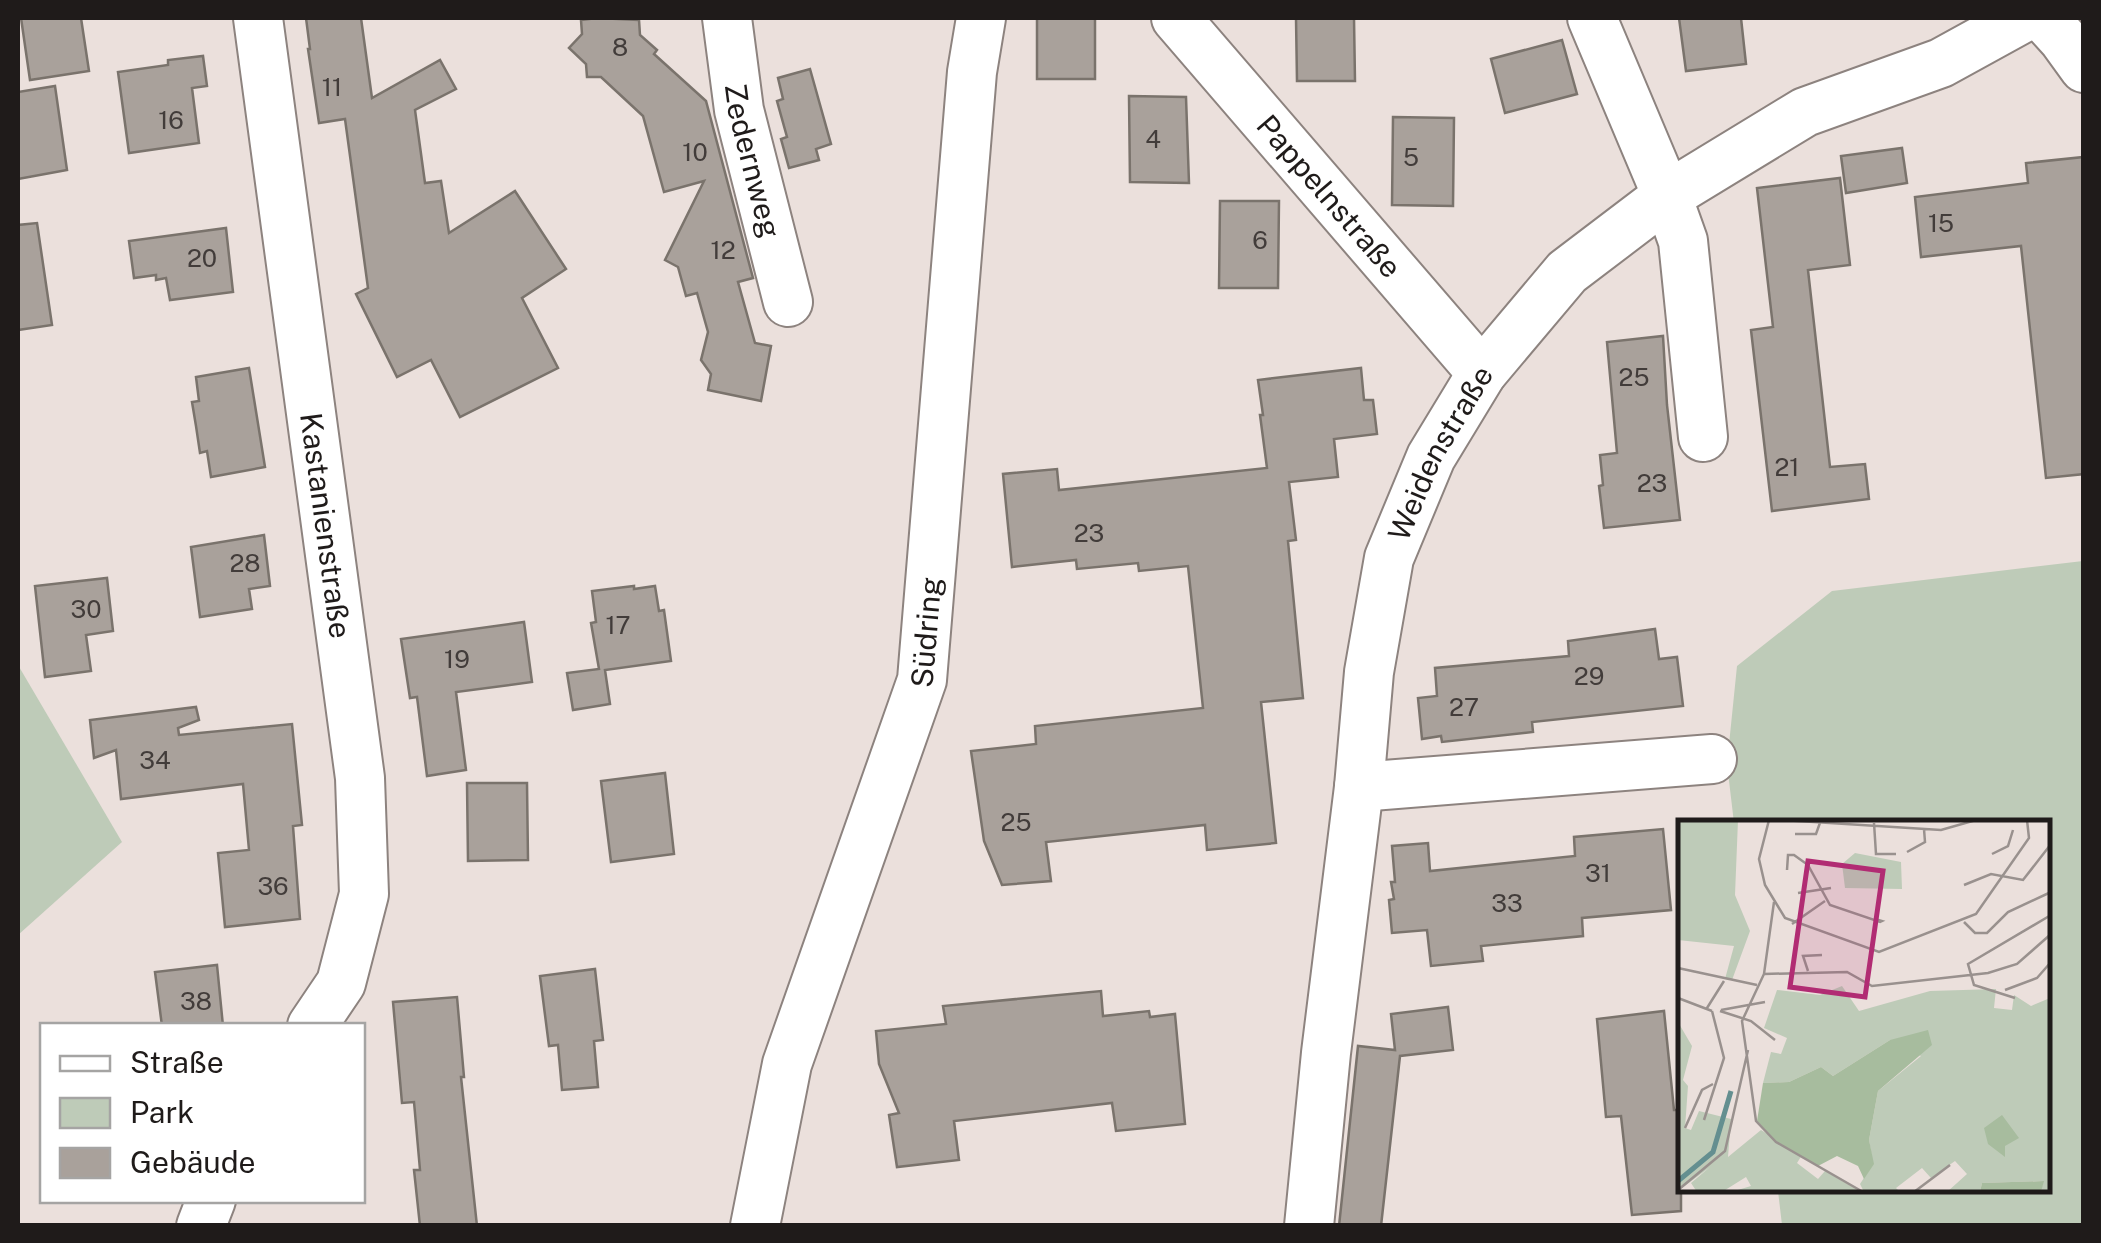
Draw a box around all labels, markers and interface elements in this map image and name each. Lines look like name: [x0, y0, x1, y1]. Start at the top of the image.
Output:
house number: 8: [612, 32, 628, 62]
house number: 11: [322, 72, 342, 102]
street label: Zedernweg: [718, 81, 789, 242]
house number: 16: [158, 105, 184, 135]
street label: Pappelnstraße: [1249, 107, 1409, 285]
house number: 4: [1145, 124, 1161, 154]
house number: 10: [682, 137, 708, 167]
house number: 5: [1403, 142, 1419, 172]
house number: 15: [1928, 208, 1954, 238]
house number: 6: [1252, 225, 1268, 255]
house number: 12: [710, 235, 736, 265]
house number: 20: [187, 243, 217, 273]
street label: Weidenstraße: [1380, 359, 1500, 546]
house number: 25: [1619, 362, 1649, 392]
street label: Kastanienstraße: [293, 410, 359, 641]
house number: 21: [1774, 452, 1800, 482]
house number: 23: [1637, 468, 1667, 498]
house number: 23: [1074, 518, 1104, 548]
house number: 28: [229, 548, 261, 578]
street label: Südring: [903, 576, 948, 689]
house number: 30: [71, 594, 101, 624]
house number: 17: [605, 610, 631, 640]
house number: 19: [444, 644, 470, 674]
house number: 29: [1574, 661, 1604, 691]
house number: 27: [1449, 692, 1479, 722]
house number: 34: [139, 745, 171, 775]
house number: 25: [1001, 807, 1031, 837]
inset map: [1678, 820, 2051, 1193]
house number: 31: [1585, 858, 1611, 888]
house number: 36: [257, 871, 289, 901]
house number: 33: [1491, 888, 1523, 918]
house number: 38: [180, 986, 212, 1016]
legend: [40, 1023, 365, 1203]
text: Straße: [130, 1044, 224, 1080]
text: Park: [130, 1094, 194, 1130]
text: Gebäude: [130, 1144, 256, 1180]

